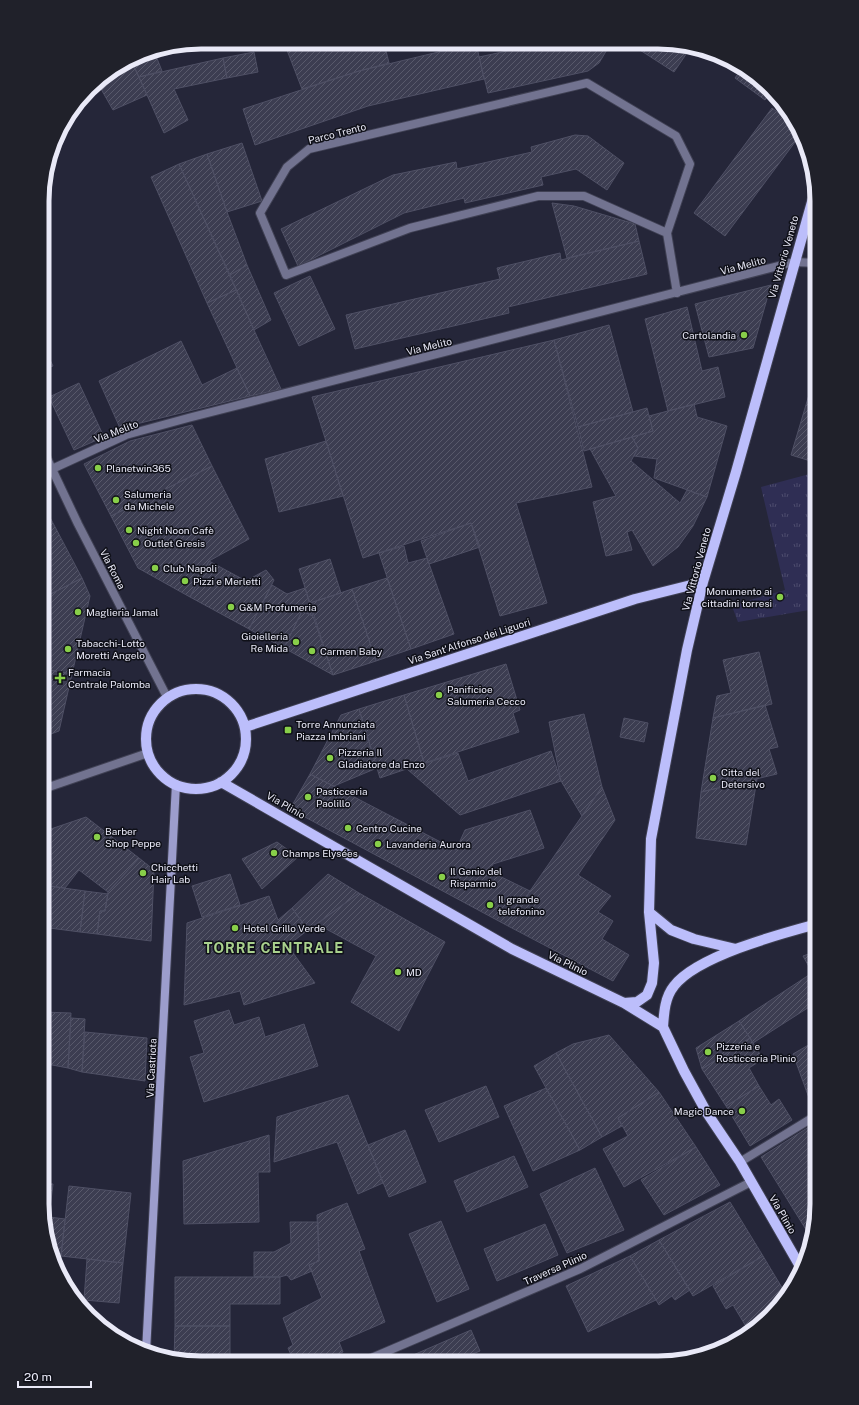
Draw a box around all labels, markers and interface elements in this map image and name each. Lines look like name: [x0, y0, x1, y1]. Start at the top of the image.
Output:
street label: Parco Trento: [307, 120, 367, 146]
street label: Via Vittorio Veneto: [765, 214, 801, 300]
street label: Via Melito: [719, 253, 767, 277]
place label: Cartolandia: [682, 329, 736, 341]
marker: Cartolandia: [739, 330, 749, 340]
street label: Via Melito: [405, 334, 453, 357]
street label: Via Melito: [92, 417, 140, 445]
place label: Planetwin365: [106, 462, 171, 474]
marker: Planetwin365: [93, 463, 103, 473]
place label: Salumeria da Michele: [124, 488, 175, 512]
marker: Salumeria da Michele: [111, 495, 121, 505]
place label: Night Noon Cafè: [137, 524, 214, 536]
marker: Night Noon Cafè: [124, 525, 134, 535]
street label: Via Vittorio Veneto: [679, 526, 713, 612]
place label: Outlet Gresis: [144, 537, 205, 549]
marker: Outlet Gresis: [131, 538, 141, 548]
street label: Via Roma: [98, 547, 128, 591]
place label: Club Napoli: [163, 562, 217, 574]
marker: Club Napoli: [150, 563, 160, 573]
place label: Pizzi e Merletti: [193, 575, 261, 587]
marker: Pizzi e Merletti: [180, 576, 190, 586]
place label: Monumento ai cittadini torresi: [702, 585, 772, 609]
marker: Monumento ai cittadini torresi: [775, 592, 785, 602]
place label: G&M Profumeria: [239, 601, 316, 613]
marker: G&M Profumeria: [226, 602, 236, 612]
place label: Maglieria Jamal: [86, 606, 159, 618]
marker: Maglieria Jamal: [73, 607, 83, 617]
street label: Via Sant'Alfonso dei Liguori: [406, 616, 532, 666]
place label: Gioielleria Re Mida: [241, 630, 288, 654]
place label: Tabacchi-Lotto Moretti Angelo: [76, 637, 145, 661]
marker: Gioielleria Re Mida: [291, 637, 301, 647]
marker: Tabacchi-Lotto Moretti Angelo: [63, 644, 73, 654]
place label: Carmen Baby: [320, 645, 383, 657]
marker: Carmen Baby: [307, 646, 317, 656]
place label: Farmacia Centrale Palomba: [68, 666, 150, 690]
marker: Farmacia Centrale Palomba: [55, 673, 65, 683]
place label: Panificioe Salumeria Cecco: [447, 683, 526, 707]
marker: Panificioe Salumeria Cecco: [434, 690, 444, 700]
place label: Torre Annunziata Piazza Imbriani: [296, 718, 375, 742]
marker: Torre Annunziata Piazza Imbriani: [283, 725, 293, 735]
place label: Pizzeria Il Gladiatore da Enzo: [338, 746, 425, 770]
marker: Pizzeria Il Gladiatore da Enzo: [325, 753, 335, 763]
place label: Citta del Detersivo: [721, 766, 765, 790]
marker: Citta del Detersivo: [708, 773, 718, 783]
place label: Pasticceria Paolillo: [316, 785, 367, 809]
street label: Via Plinio: [264, 789, 308, 821]
marker: Pasticceria Paolillo: [303, 792, 313, 802]
place label: Centro Cucine: [356, 822, 422, 834]
marker: Centro Cucine: [343, 823, 353, 833]
place label: Barber Shop Peppe: [105, 825, 161, 849]
marker: Barber Shop Peppe: [92, 832, 102, 842]
place label: Lavanderia Aurora: [386, 838, 471, 850]
marker: Lavanderia Aurora: [373, 839, 383, 849]
place label: Champs Elysées: [282, 847, 358, 859]
marker: Champs Elysées: [269, 848, 279, 858]
place label: Chicchetti Hair Lab: [151, 861, 198, 885]
place label: Il Genio del Risparmio: [450, 865, 502, 889]
marker: Chicchetti Hair Lab: [138, 868, 148, 878]
marker: Il Genio del Risparmio: [437, 872, 447, 882]
place label: Il grande telefonino: [498, 893, 545, 917]
marker: Il grande telefonino: [485, 900, 495, 910]
place label: Hotel Grillo Verde: [243, 922, 326, 934]
marker: Hotel Grillo Verde: [230, 923, 240, 933]
district label: TORRE CENTRALE: [204, 940, 344, 956]
street label: Via Plinio: [546, 948, 590, 978]
place label: MD: [406, 966, 422, 978]
marker: MD: [393, 967, 403, 977]
street label: Via Castriota: [143, 1038, 159, 1098]
place label: Pizzeria e Rosticceria Plinio: [716, 1040, 796, 1064]
marker: Pizzeria e Rosticceria Plinio: [703, 1047, 713, 1057]
place label: Magic Dance: [674, 1105, 734, 1117]
marker: Magic Dance: [737, 1106, 747, 1116]
street label: Via Plinio: [767, 1192, 799, 1236]
street label: Traversa Plinio: [521, 1249, 589, 1287]
scale bar: [18, 1363, 91, 1389]
text: 20 m: [24, 1370, 52, 1384]

